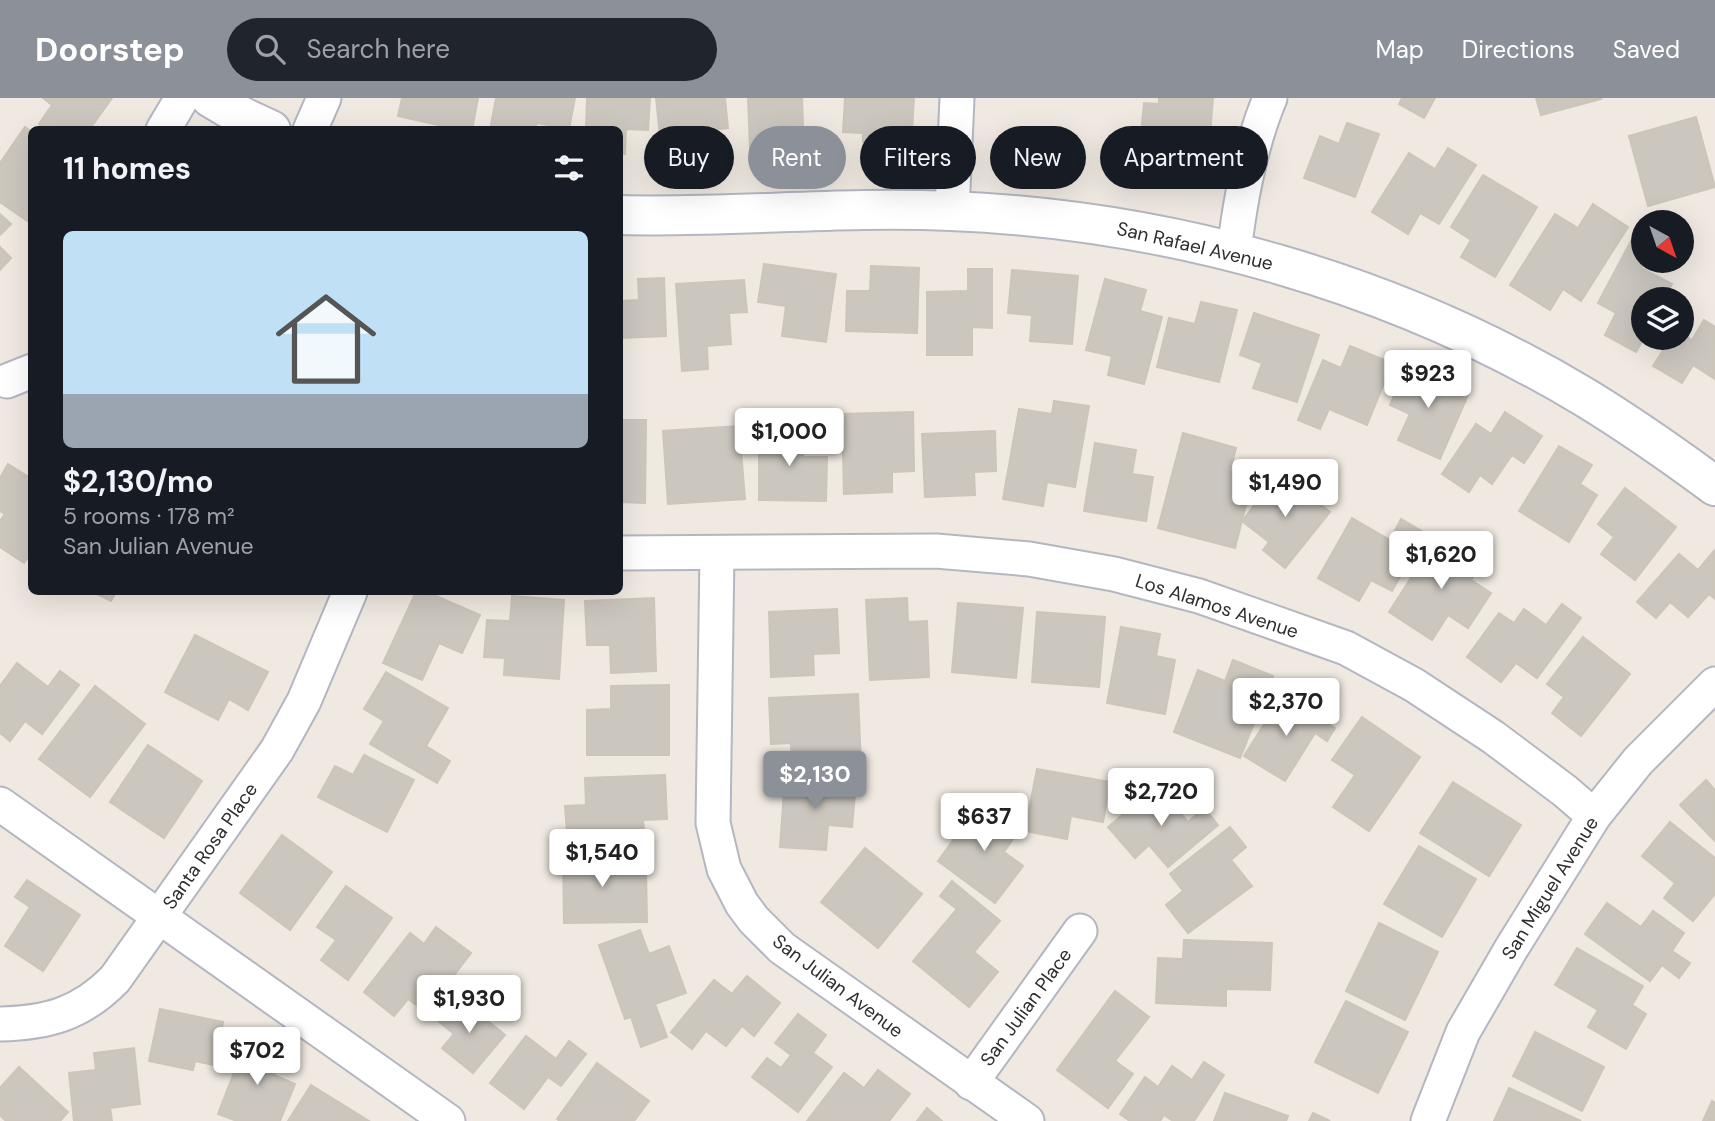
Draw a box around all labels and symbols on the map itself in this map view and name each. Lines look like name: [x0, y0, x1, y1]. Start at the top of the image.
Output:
north arrow: [1631, 210, 1694, 273]
street label: San Rafael Avenue: [1114, 216, 1276, 276]
pin: $923: [1387, 350, 1469, 410]
pin: $1,000: [732, 408, 846, 468]
pin: $1,490: [1228, 460, 1342, 519]
pin: $1,620: [1384, 532, 1498, 591]
street label: Los Alamos Avenue: [1132, 568, 1302, 644]
pin: $2,370: [1229, 678, 1343, 738]
pin: $2,130: [758, 752, 872, 811]
pin: $2,720: [1104, 768, 1218, 828]
street label: Santa Rosa Place: [157, 778, 263, 914]
pin: $637: [943, 794, 1025, 853]
street label: San Miguel Avenue: [1496, 812, 1604, 964]
pin: $1,540: [545, 830, 659, 889]
street label: San Julian Avenue: [768, 929, 908, 1043]
street label: San Julian Place: [975, 943, 1077, 1071]
pin: $1,930: [412, 976, 526, 1035]
pin: $702: [216, 1028, 298, 1087]

